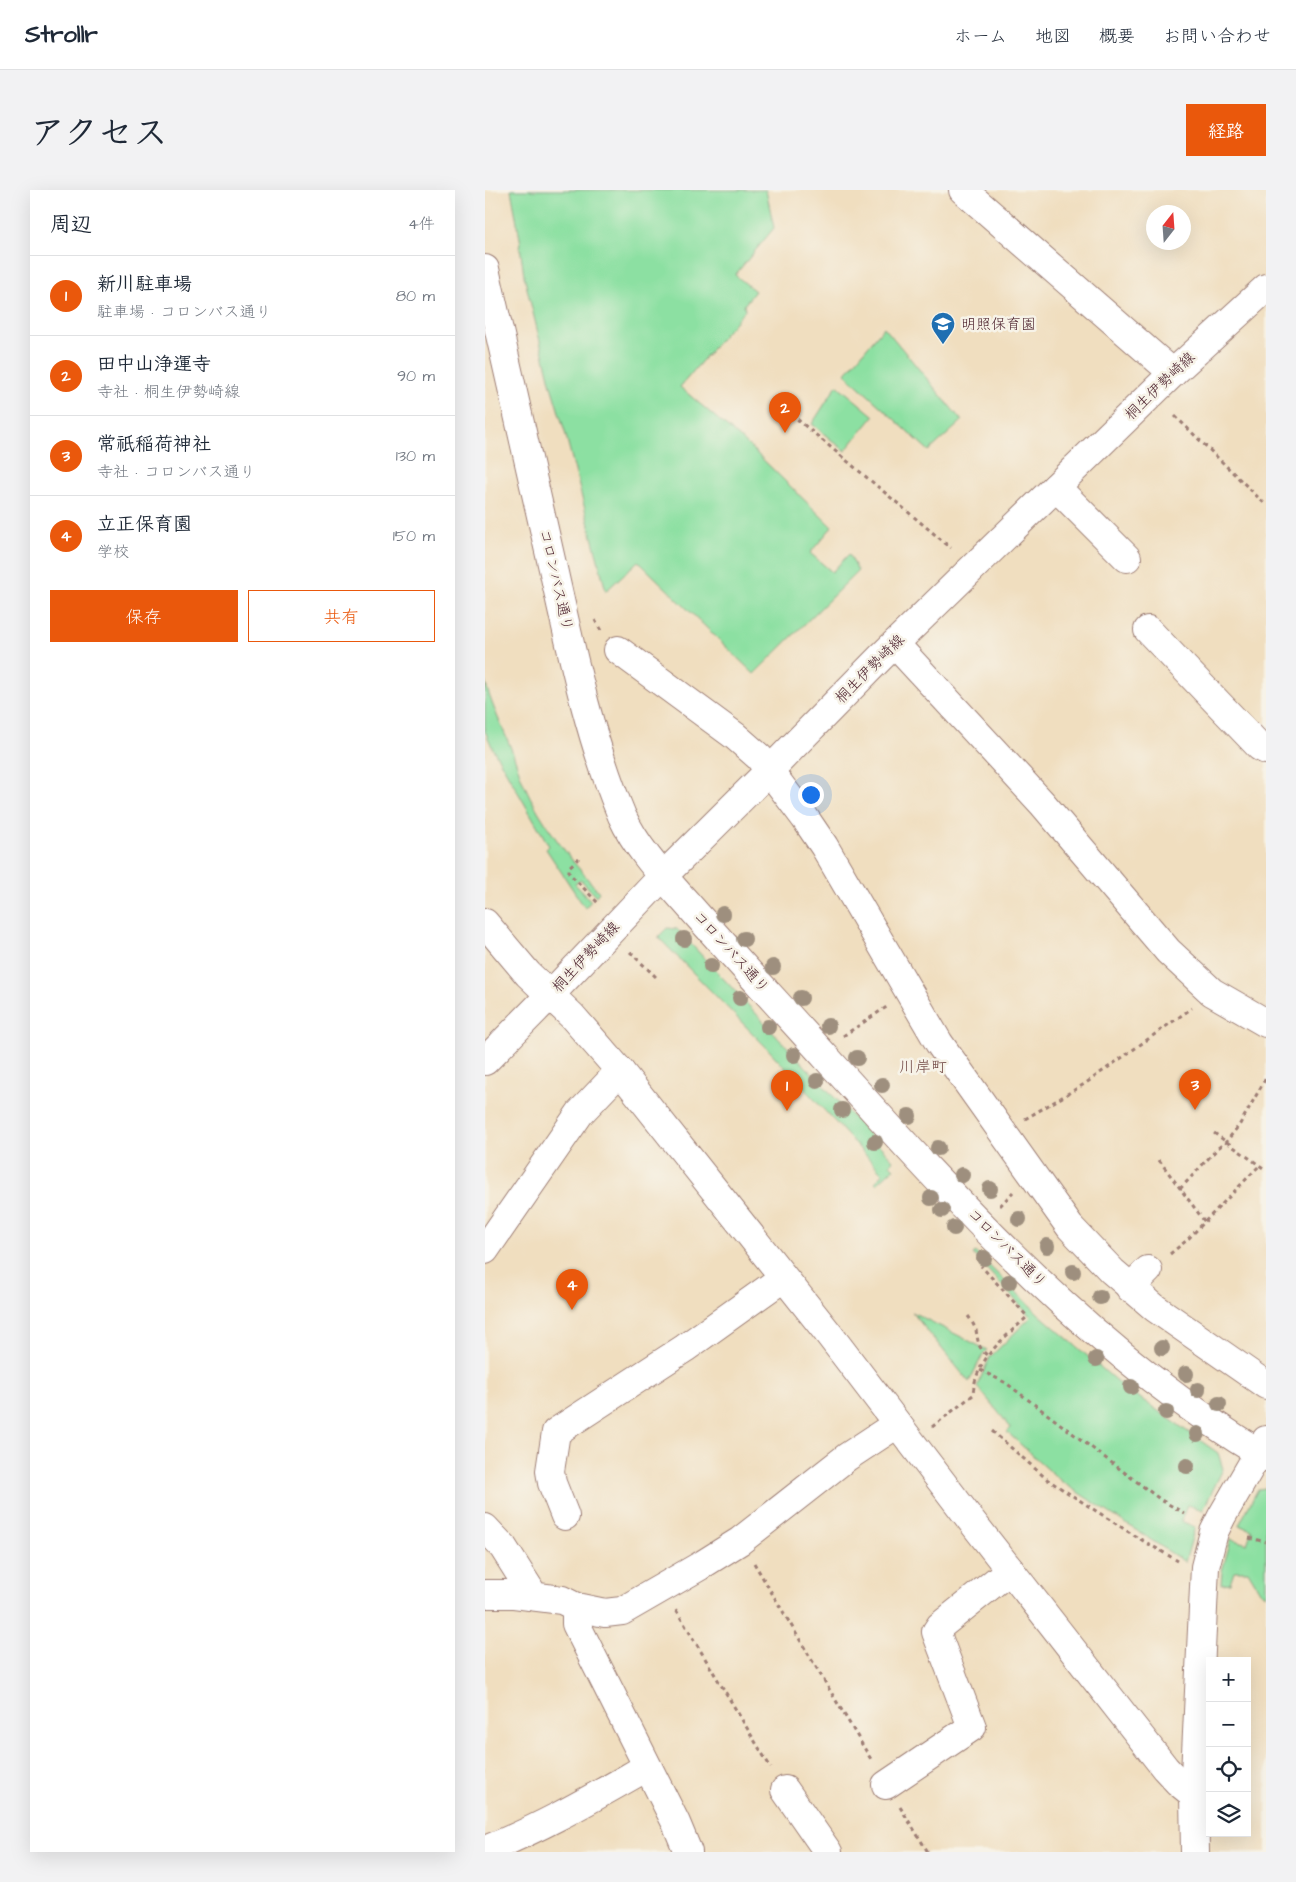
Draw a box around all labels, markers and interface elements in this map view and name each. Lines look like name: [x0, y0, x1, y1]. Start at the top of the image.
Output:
text: Strollr: [25, 18, 98, 52]
text: ホーム: [954, 24, 1007, 49]
text: 地図: [1035, 24, 1071, 49]
text: 概要: [1099, 24, 1135, 49]
text: お問い合わせ: [1163, 24, 1271, 49]
button: 経路: [1186, 104, 1266, 156]
text: アクセス: [30, 109, 168, 158]
north arrow: [1146, 205, 1191, 250]
text: 周辺: [50, 210, 92, 239]
text: 4件: [408, 213, 435, 235]
text: 新川駐車場: [97, 271, 192, 298]
text: 1: [65, 285, 67, 307]
text: 80 m: [396, 285, 435, 307]
text: 駐車場 · コロンバス通り: [97, 301, 271, 323]
school or university icon: 明照保育園: [930, 311, 956, 345]
place label: 明照保育園: [961, 314, 1036, 335]
street label: 桐生伊勢崎線: [1120, 347, 1200, 425]
text: 田中山浄運寺: [97, 351, 211, 378]
text: 2: [61, 365, 71, 387]
text: 90 m: [397, 365, 435, 387]
text: 寺社 · 桐生伊勢崎線: [97, 381, 240, 403]
pin: 2: [769, 392, 801, 433]
text: 常祇稲荷神社: [97, 431, 211, 458]
text: 3: [62, 445, 70, 467]
text: 130 m: [396, 445, 435, 467]
text: 寺社 · コロンバス通り: [97, 461, 255, 483]
text: 立正保育園: [97, 511, 192, 538]
text: 4: [61, 525, 71, 547]
text: 150 m: [393, 525, 435, 547]
street label: コロンバス通り: [534, 527, 578, 633]
text: 学校: [97, 541, 129, 563]
button: 保存: [50, 590, 238, 642]
button: 共有: [248, 590, 435, 642]
street label: 桐生伊勢崎線: [831, 630, 909, 708]
your location: [798, 782, 824, 808]
street label: コロンバス通り: [688, 906, 774, 998]
street label: 桐生伊勢崎線: [548, 917, 624, 997]
district label: 川岸町: [899, 1056, 947, 1078]
pin: 3: [1179, 1069, 1211, 1110]
pin: 1: [771, 1070, 803, 1111]
street label: コロンバス通り: [963, 1204, 1051, 1292]
pin: 4: [556, 1269, 588, 1310]
map controls: [1206, 1657, 1251, 1837]
button: +: [1206, 1657, 1251, 1702]
button: −: [1206, 1702, 1251, 1747]
button: locate: [1206, 1747, 1251, 1792]
button: layers: [1206, 1792, 1251, 1837]

